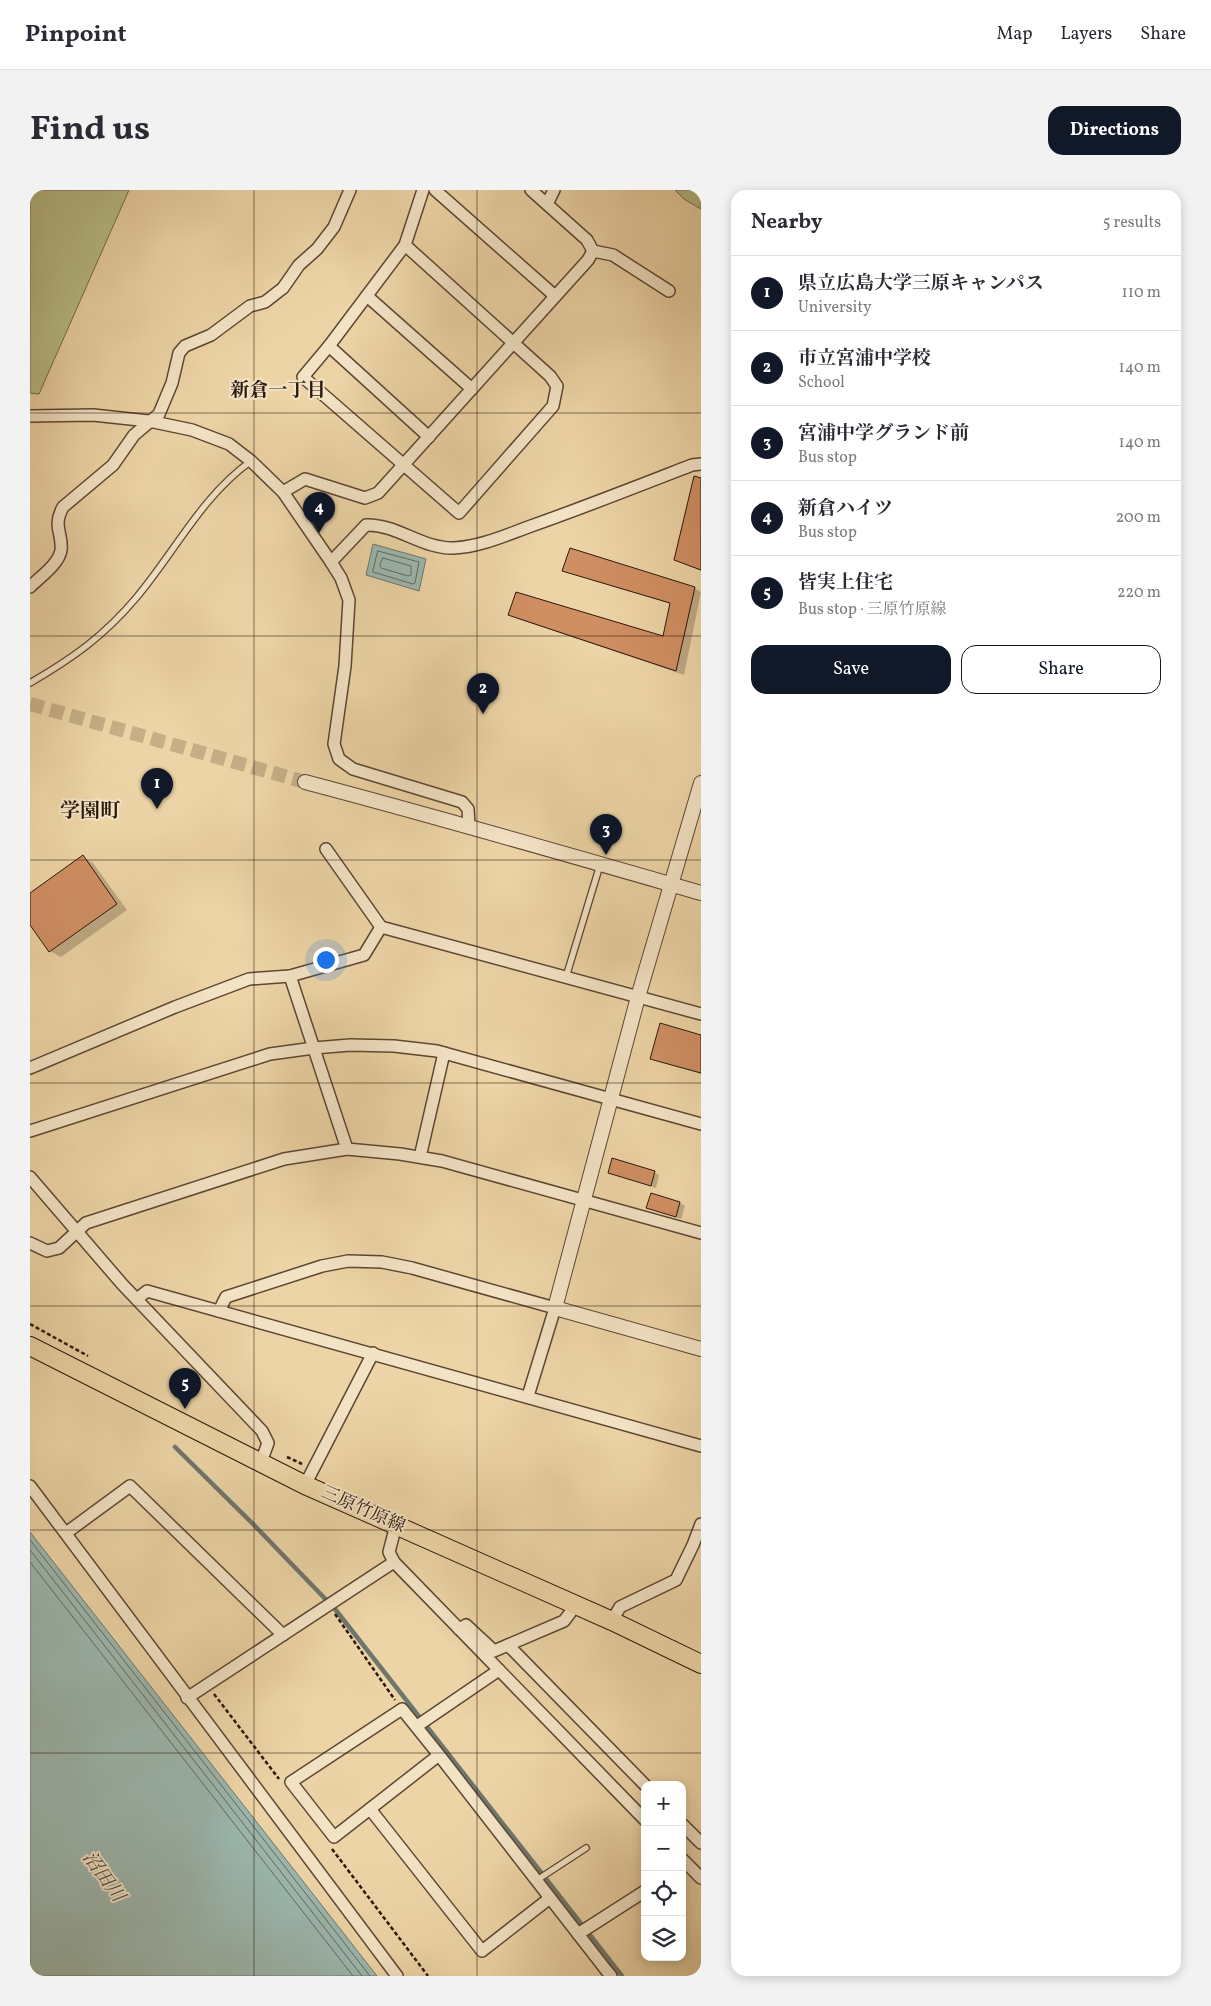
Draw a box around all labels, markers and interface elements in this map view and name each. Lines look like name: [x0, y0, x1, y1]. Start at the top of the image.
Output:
text: Pinpoint: [25, 18, 127, 52]
text: Map: [996, 22, 1032, 47]
text: Layers: [1060, 22, 1112, 47]
text: Share: [1140, 22, 1186, 47]
text: Find us: [30, 106, 150, 154]
button: Directions: [1048, 106, 1181, 155]
text: Nearby: [751, 208, 822, 237]
text: 5 results: [1103, 212, 1161, 234]
text: 県立広島大学三原キャンパス: [798, 271, 1044, 297]
text: 1: [764, 282, 770, 304]
text: 110 m: [1122, 282, 1161, 304]
text: University: [798, 297, 872, 319]
text: 市立宮浦中学校: [798, 346, 931, 372]
text: 2: [763, 357, 771, 379]
text: 140 m: [1119, 357, 1161, 379]
text: School: [798, 372, 845, 394]
district label: 新倉一丁目: [230, 378, 326, 404]
text: 宮浦中学グランド前: [798, 421, 969, 447]
text: 3: [763, 432, 771, 454]
text: 140 m: [1119, 432, 1161, 454]
text: Bus stop: [798, 447, 857, 469]
pin: 4: [303, 492, 335, 533]
text: 新倉ハイツ: [798, 496, 893, 522]
text: 4: [762, 507, 772, 529]
text: 200 m: [1116, 507, 1161, 529]
text: Bus stop: [798, 522, 857, 544]
text: 皆実上住宅: [798, 570, 893, 596]
text: 5: [763, 582, 771, 604]
text: 220 m: [1117, 582, 1161, 604]
text: Bus stop · 三原竹原線: [798, 599, 947, 621]
button: Save: [751, 645, 951, 694]
button: Share: [961, 645, 1161, 694]
pin: 2: [467, 673, 499, 714]
pin: 1: [141, 768, 173, 809]
district label: 学園町: [60, 798, 121, 826]
pin: 3: [590, 814, 622, 855]
your location: [313, 947, 339, 973]
pin: 5: [169, 1368, 201, 1409]
street label: 三原竹原線: [317, 1480, 409, 1540]
map controls: [641, 1781, 686, 1961]
button: +: [641, 1781, 686, 1826]
button: −: [641, 1826, 686, 1871]
water label: 沼田川: [76, 1846, 131, 1909]
button: locate: [641, 1871, 686, 1916]
button: layers: [641, 1916, 686, 1961]

